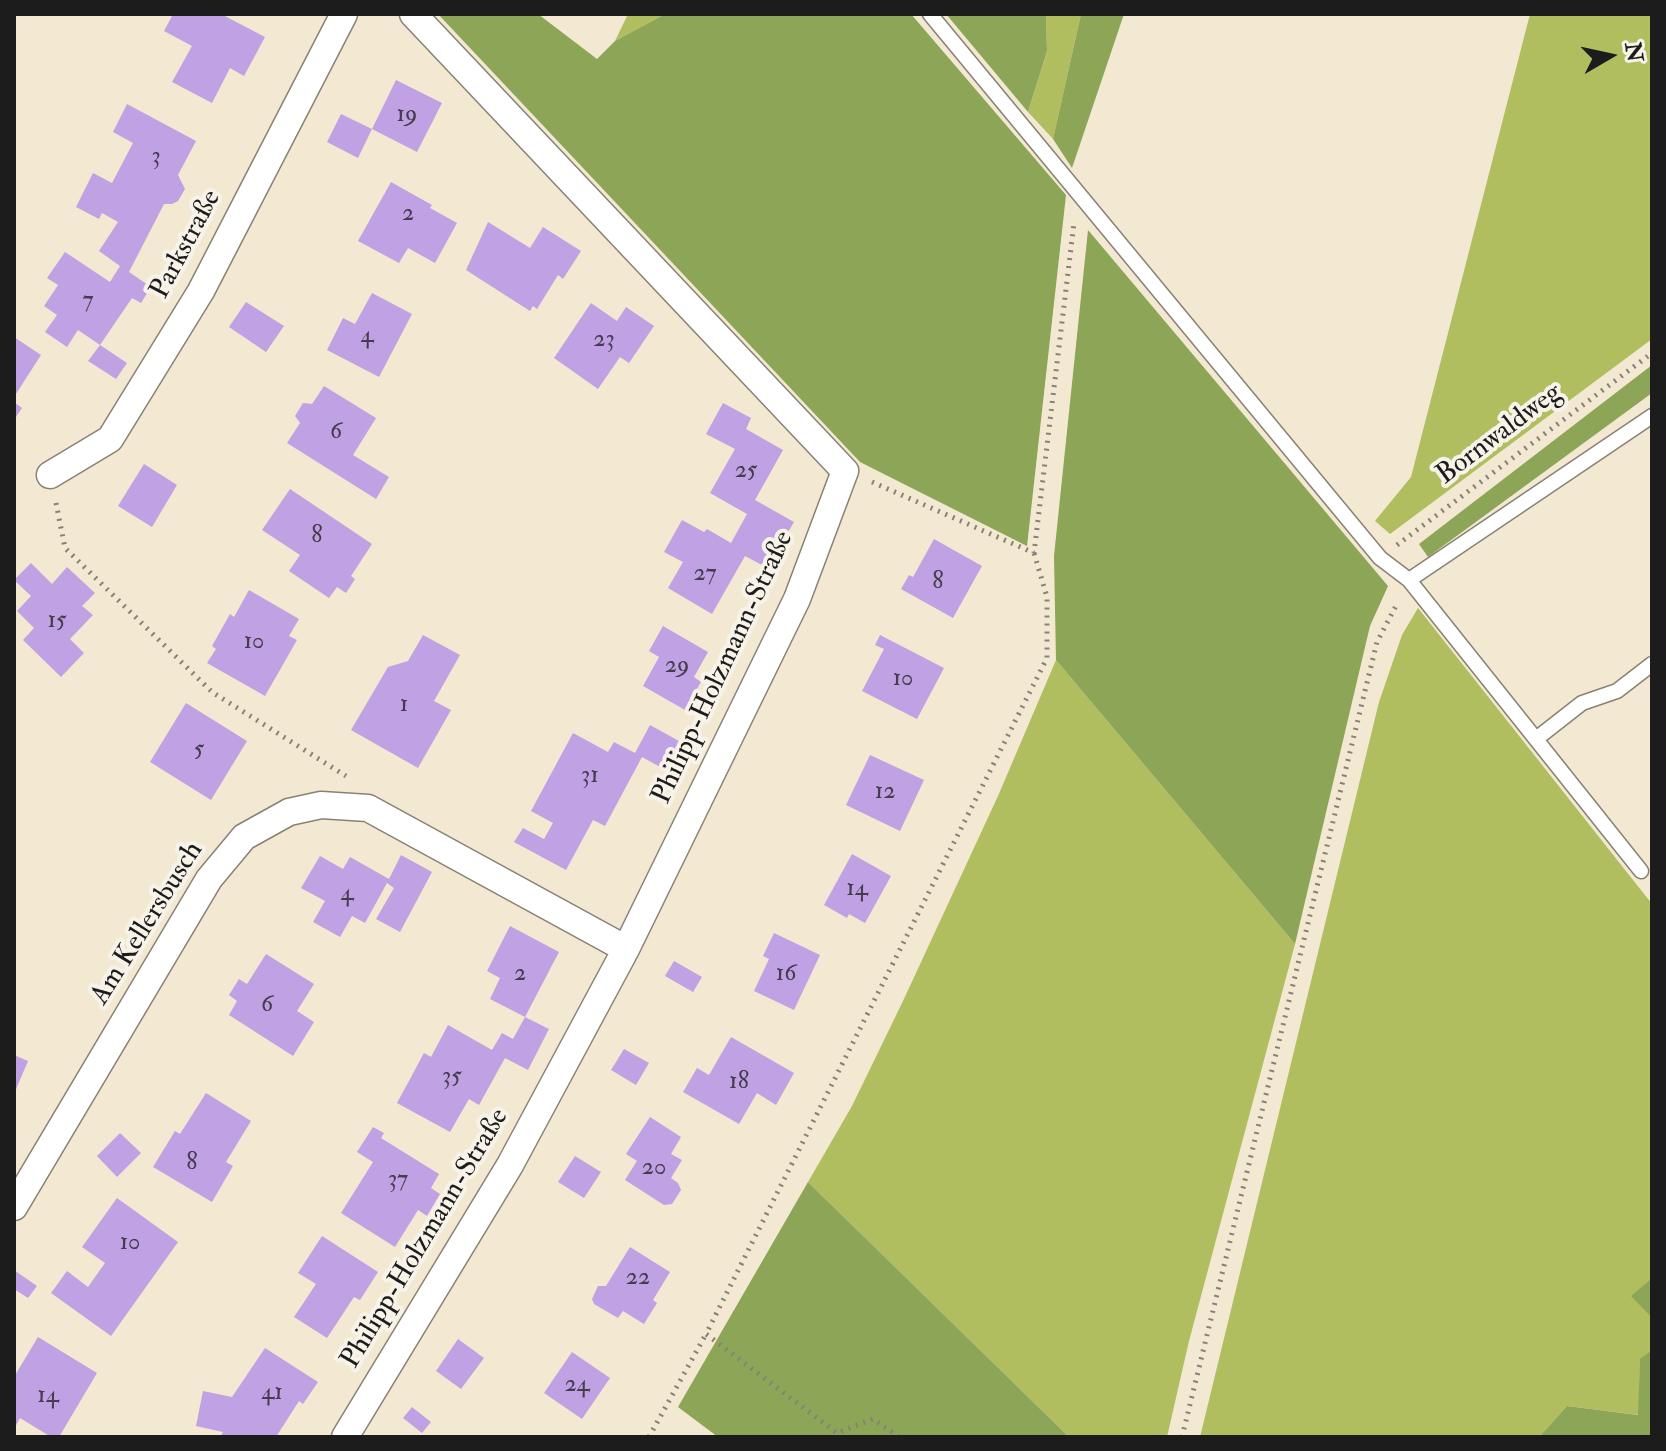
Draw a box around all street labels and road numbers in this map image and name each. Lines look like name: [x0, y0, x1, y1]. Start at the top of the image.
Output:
street label: Parkstraße: [144, 185, 230, 305]
street label: Bornwaldweg: [1431, 377, 1569, 493]
street label: Philipp-Holzmann-Straße: [646, 526, 802, 810]
street label: Am Kellersbusch: [84, 836, 212, 1012]
street label: Philipp-Holzmann-Straße: [335, 1103, 517, 1375]

